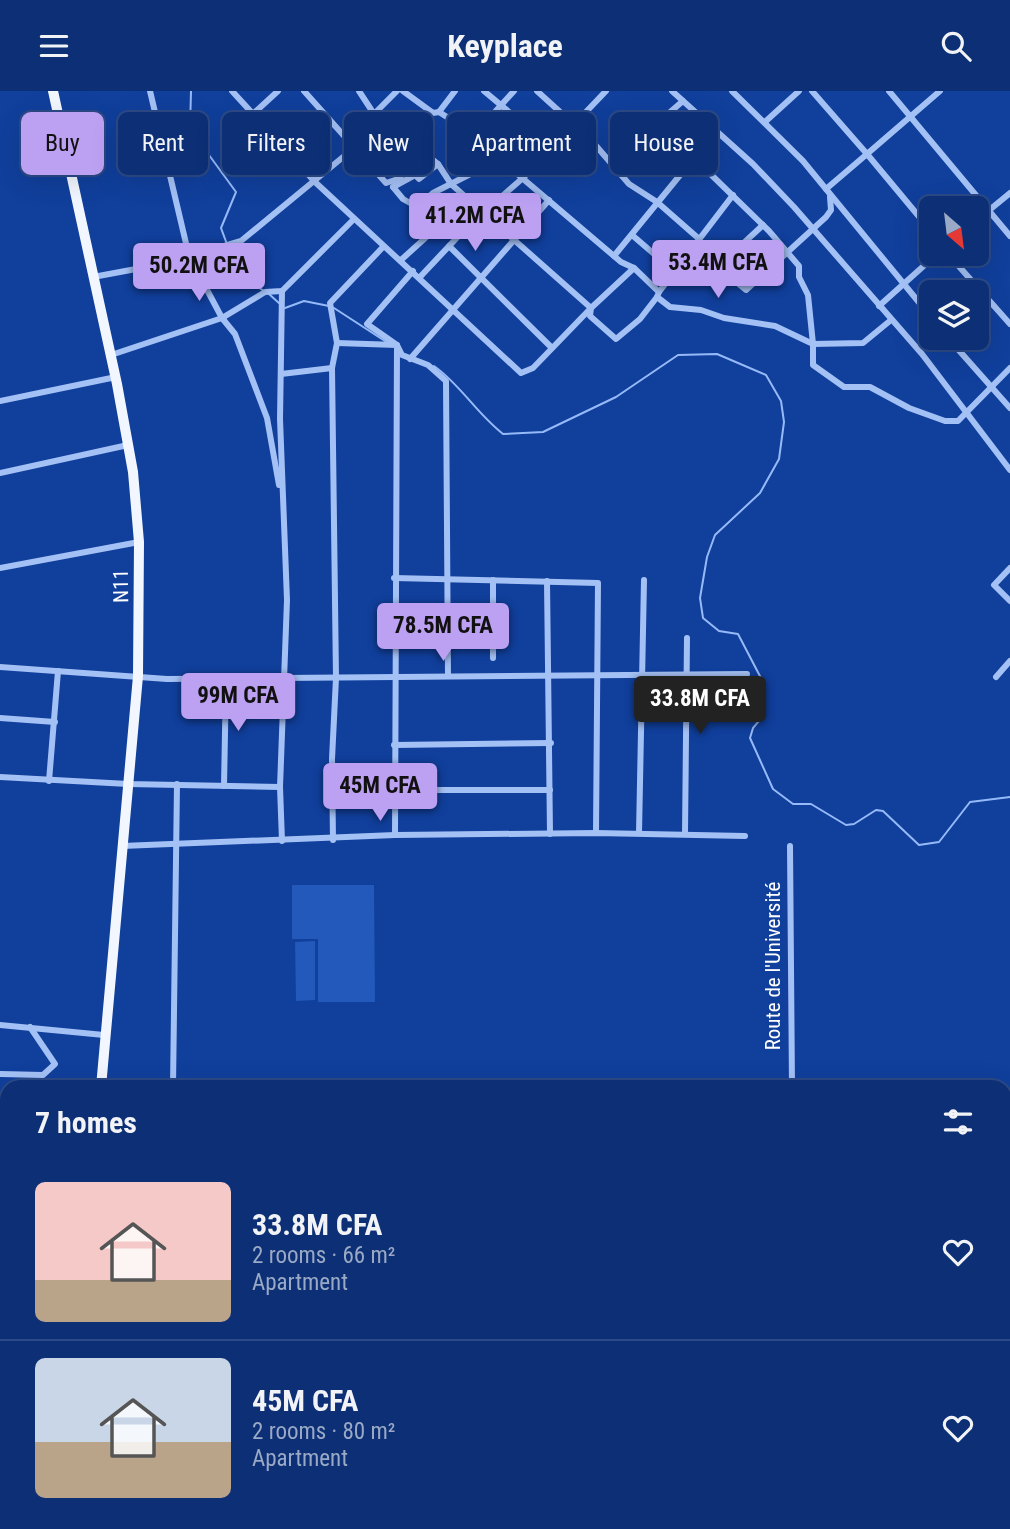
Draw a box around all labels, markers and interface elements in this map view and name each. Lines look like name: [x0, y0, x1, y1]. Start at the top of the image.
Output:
icon: menu: [35, 27, 73, 65]
text: Keyplace: [447, 27, 563, 65]
icon: search: [937, 27, 975, 65]
chip: Buy: [21, 112, 104, 175]
chip: Rent: [118, 112, 208, 175]
chip: Filters: [222, 112, 330, 175]
chip: New: [344, 112, 433, 175]
chip: Apartment: [447, 112, 596, 175]
chip: House: [610, 112, 718, 175]
pin: 41.2M CFA: [395, 193, 555, 253]
north arrow: [919, 196, 989, 266]
map controls: [919, 196, 989, 350]
text: 41.2M CFA: [425, 202, 525, 229]
pin: 53.4M CFA: [638, 241, 798, 300]
pin: 50.2M CFA: [119, 243, 279, 303]
text: 53.4M CFA: [668, 249, 768, 276]
text: 50.2M CFA: [149, 252, 249, 279]
button: layers: [919, 280, 989, 350]
street label: N11: [109, 569, 133, 603]
pin: 78.5M CFA: [363, 603, 523, 663]
text: 78.5M CFA: [393, 612, 493, 639]
pin: 99M CFA: [173, 673, 303, 733]
pin: 33.8M CFA: [620, 677, 780, 736]
text: 99M CFA: [197, 682, 279, 709]
text: 33.8M CFA: [650, 685, 750, 712]
pin: 45M CFA: [315, 763, 445, 823]
text: 45M CFA: [339, 772, 421, 799]
street label: Route de l'Université: [761, 882, 785, 1050]
icon: filters: [939, 1103, 977, 1141]
text: 7 homes: [35, 1105, 137, 1140]
text: 33.8M CFA: [252, 1207, 382, 1242]
icon: home: [91, 1210, 175, 1294]
icon: heart: [939, 1233, 977, 1271]
text: 2 rooms · 66 m²: [252, 1242, 395, 1269]
text: Apartment: [252, 1269, 348, 1296]
text: 45M CFA: [252, 1383, 358, 1418]
icon: home: [91, 1386, 175, 1470]
icon: heart: [939, 1409, 977, 1447]
text: 2 rooms · 80 m²: [252, 1418, 395, 1445]
text: Apartment: [252, 1445, 348, 1472]

